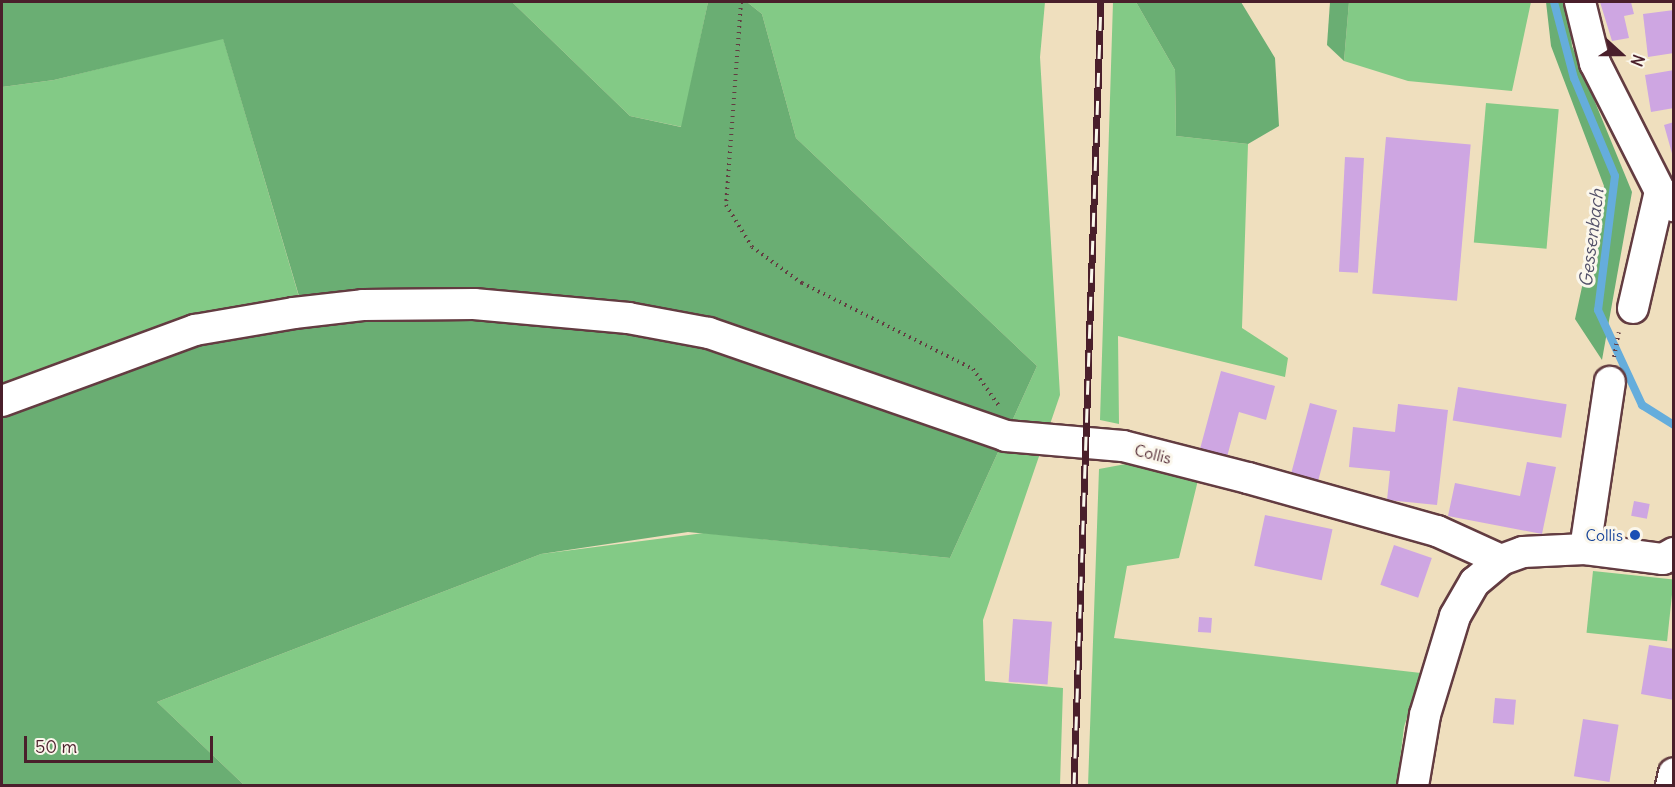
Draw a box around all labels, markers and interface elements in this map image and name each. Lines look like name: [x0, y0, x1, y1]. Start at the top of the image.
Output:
north arrow: [1591, 24, 1651, 84]
text: N: [1626, 52, 1649, 69]
water label: Gessenbach: [1575, 188, 1609, 288]
street label: Collis: [1133, 440, 1173, 468]
place label: Collis: [1586, 525, 1623, 545]
marker: Collis: [1628, 528, 1642, 542]
scale bar: [27, 724, 216, 762]
text: 50 m: [35, 735, 77, 758]

